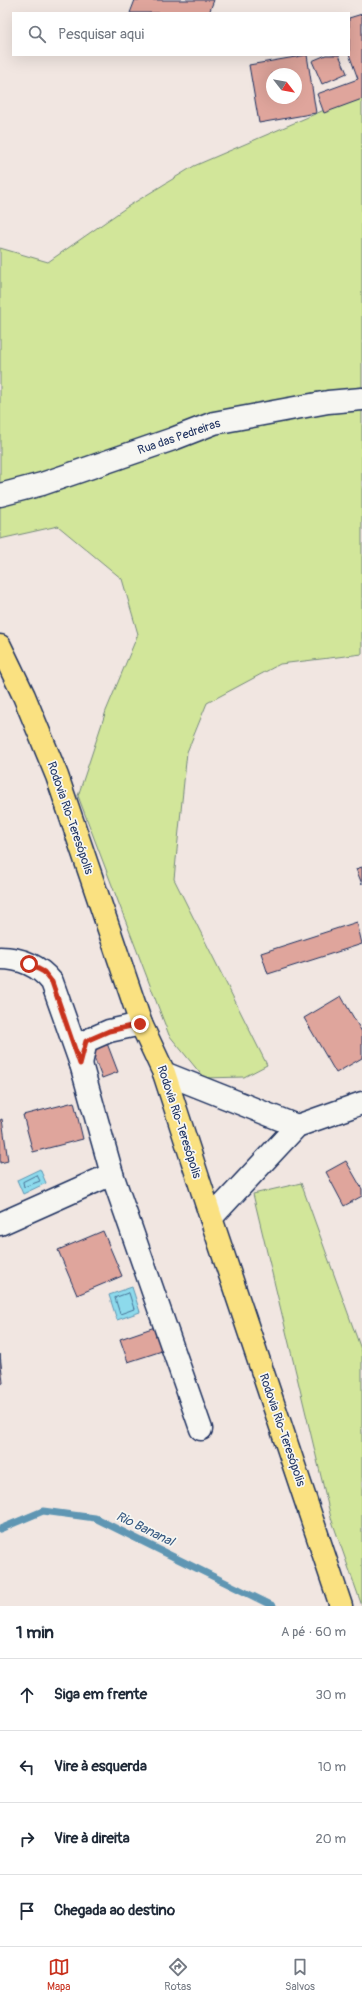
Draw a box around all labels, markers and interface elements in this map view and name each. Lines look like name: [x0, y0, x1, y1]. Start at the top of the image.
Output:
search box: [12, 12, 350, 56]
icon: search: [26, 23, 48, 45]
text: Pesquisar aqui: [58, 25, 144, 44]
north arrow: [266, 68, 302, 104]
street label: Rua das Pedreiras: [136, 416, 223, 458]
street label: Rodovia Rio-Teresópolis: [44, 760, 97, 877]
route start: [20, 955, 38, 973]
route end: [131, 1015, 149, 1033]
street label: Rodovia Rio-Teresópolis: [154, 1064, 205, 1181]
street label: Rodovia Rio-Teresópolis: [256, 1372, 309, 1489]
water label: Rio Bananal: [114, 1508, 178, 1551]
text: 1 min: [16, 1622, 54, 1643]
text: A pé · 60 m: [281, 1624, 346, 1640]
icon: ahead: [16, 1684, 38, 1706]
text: Siga em frente: [54, 1685, 147, 1704]
text: 30 m: [316, 1687, 346, 1703]
icon: left: [16, 1756, 38, 1778]
text: Vire à esquerda: [54, 1757, 147, 1776]
text: 10 m: [318, 1759, 346, 1775]
icon: right: [16, 1828, 38, 1850]
text: Vire à direita: [54, 1829, 130, 1848]
text: 20 m: [315, 1831, 346, 1847]
icon: arrive: [16, 1900, 38, 1922]
text: Chegada ao destino: [54, 1901, 175, 1920]
tab: Mapa: [47, 1956, 70, 1993]
tab: Rotas: [164, 1956, 191, 1993]
tab: Salvos: [285, 1956, 315, 1993]

